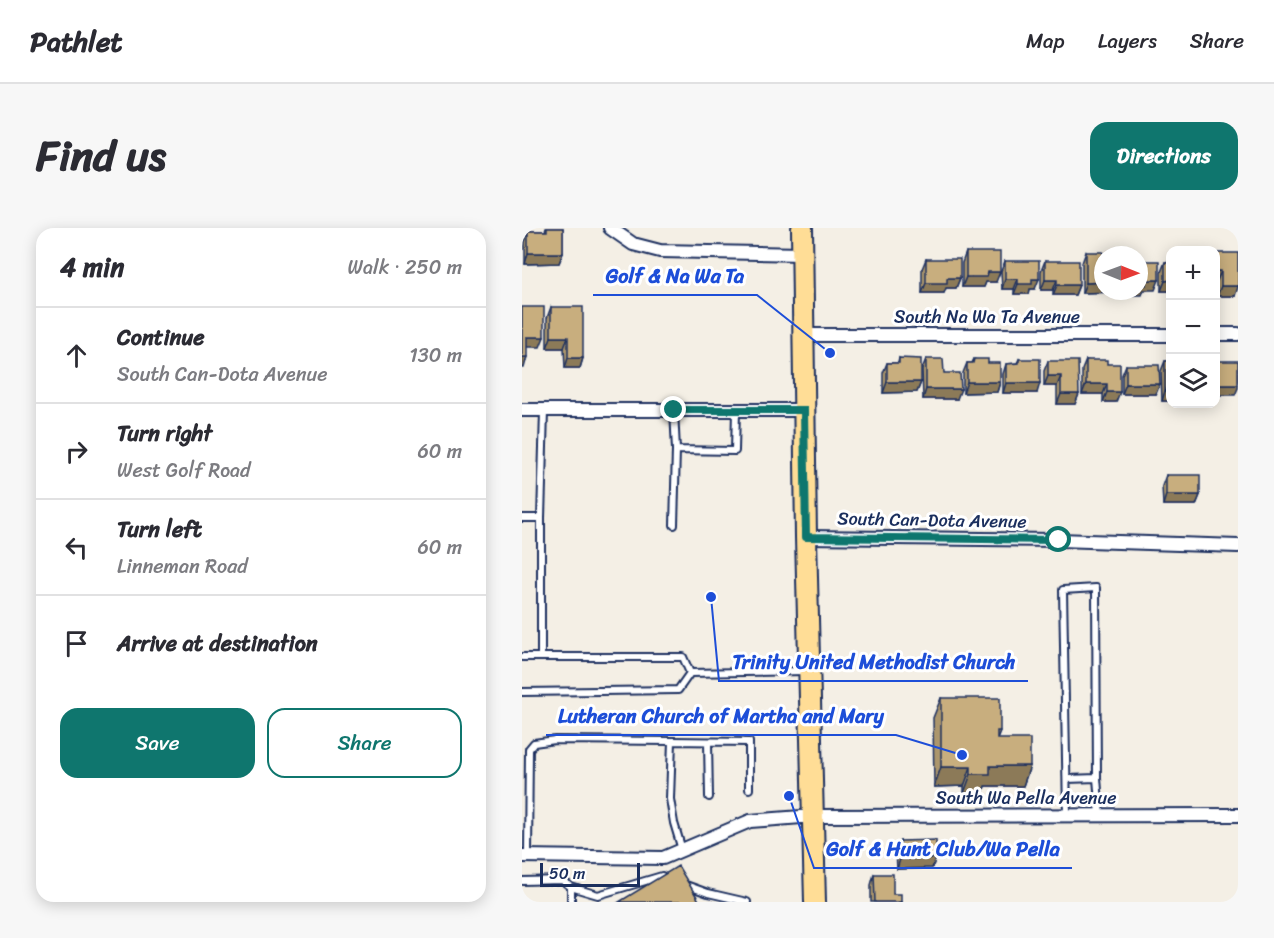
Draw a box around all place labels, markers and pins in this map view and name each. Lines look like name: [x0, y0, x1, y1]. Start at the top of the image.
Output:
callout: Golf & Na Wa Ta: [593, 257, 757, 295]
callout: Trinity United Methodist Church: [719, 643, 1028, 681]
callout: Lutheran Church of Martha and Mary: [546, 697, 896, 735]
callout: Golf & Hunt Club/Wa Pella: [814, 830, 1072, 868]

